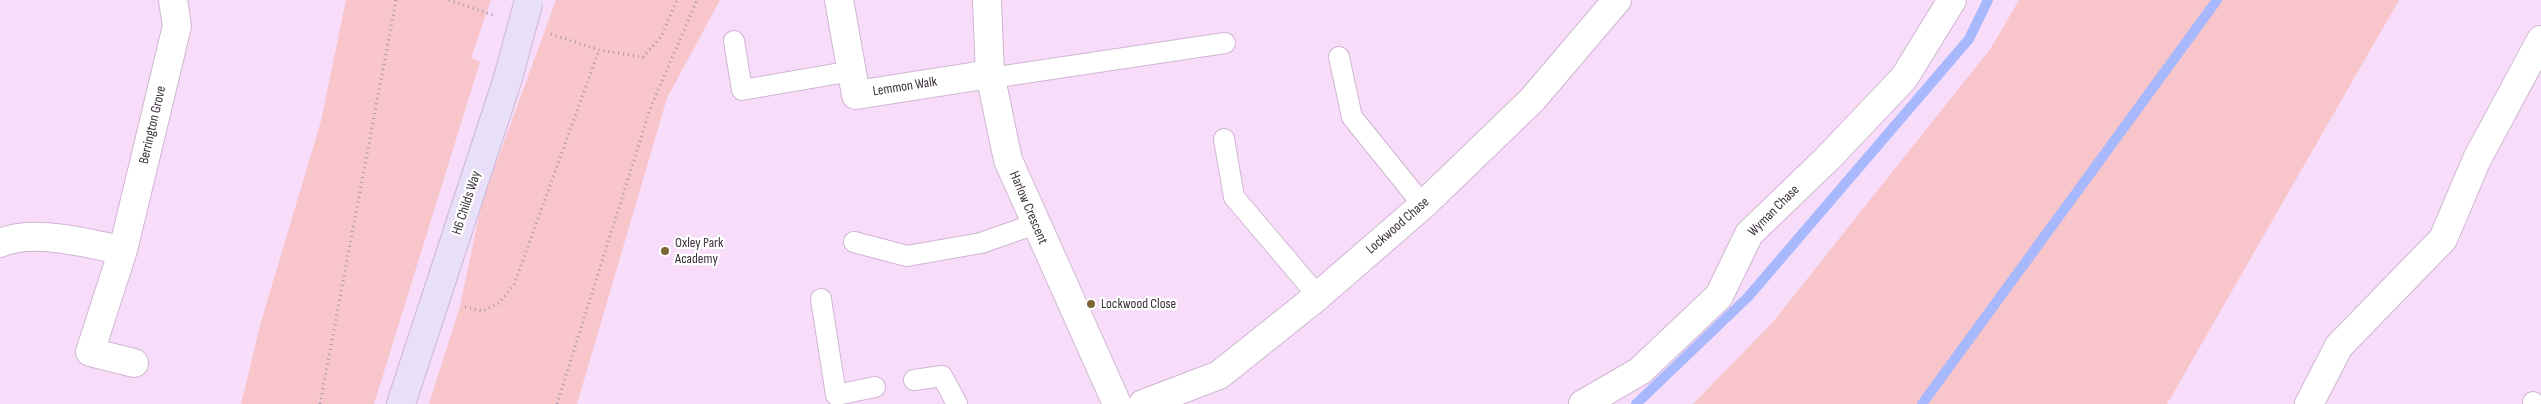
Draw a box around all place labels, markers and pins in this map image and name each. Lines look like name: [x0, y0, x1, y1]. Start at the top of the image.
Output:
place label: Oxley Park Academy: [675, 235, 723, 268]
marker: Oxley Park Academy: [659, 245, 671, 257]
place label: Lockwood Close: [1101, 296, 1176, 312]
marker: Lockwood Close: [1085, 298, 1097, 310]

